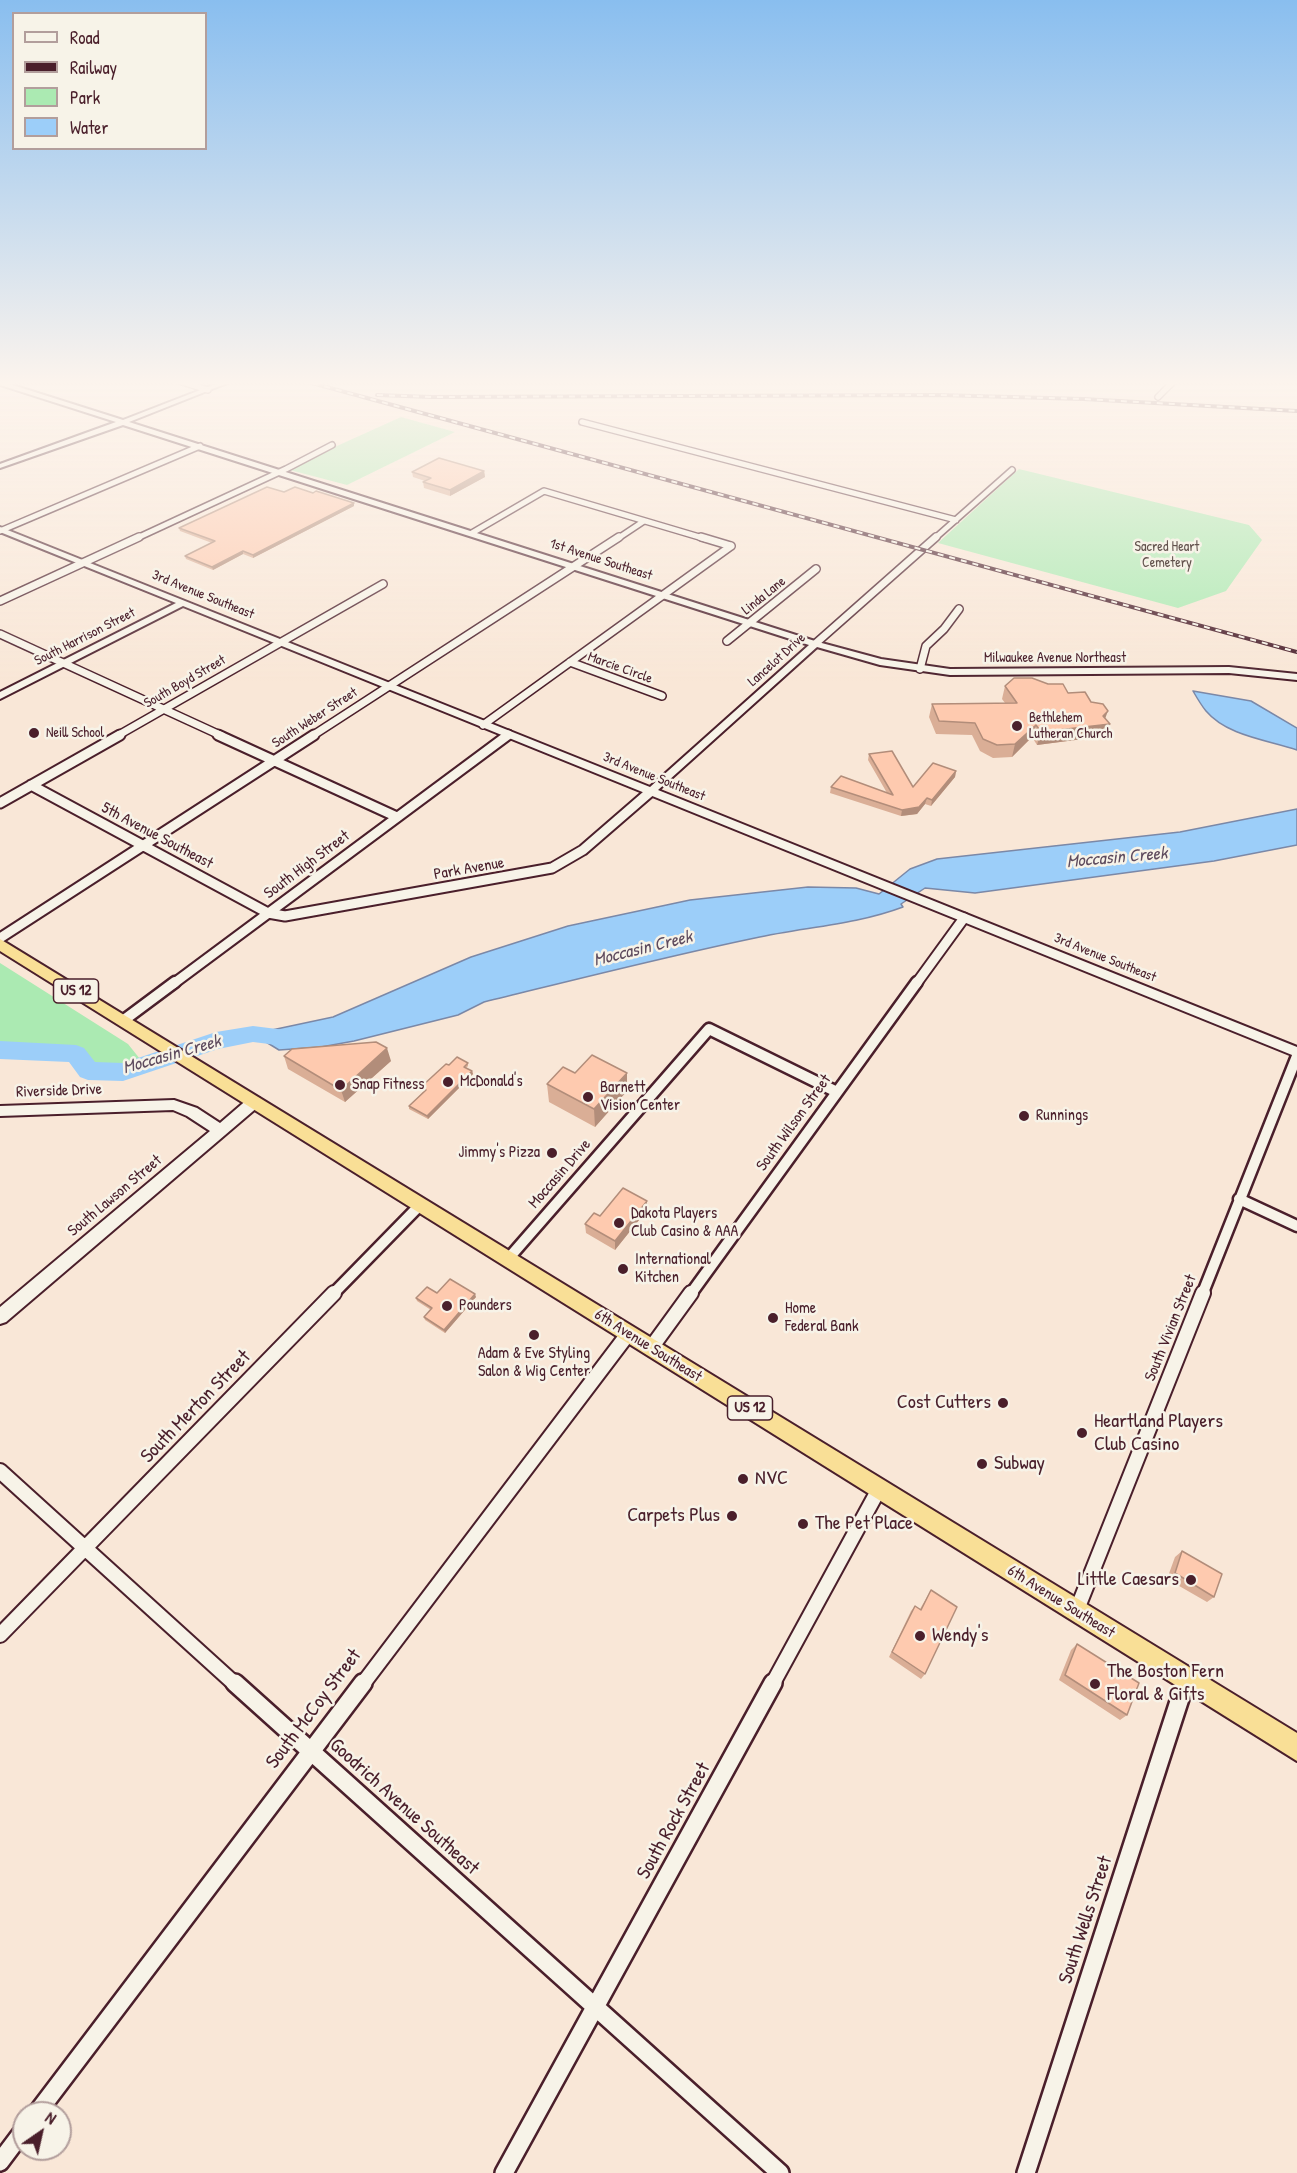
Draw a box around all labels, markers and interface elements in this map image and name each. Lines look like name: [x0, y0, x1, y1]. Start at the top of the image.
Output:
legend: [12, 12, 207, 150]
text: Road: [70, 25, 100, 50]
text: Railway: [70, 55, 117, 80]
text: Park: [70, 85, 100, 110]
text: Water: [70, 115, 108, 140]
street label: 1st Avenue Southeast: [548, 536, 654, 584]
park label: Sacred Heart Cemetery: [1135, 539, 1199, 572]
street label: 3rd Avenue Southeast: [149, 567, 257, 623]
street label: Linda Lane: [739, 573, 789, 619]
street label: South Harrison Street: [32, 604, 138, 670]
street label: Lancelot Drive: [745, 630, 809, 690]
street label: Marcie Circle: [585, 649, 655, 687]
street label: Milwaukee Avenue Northeast: [984, 650, 1126, 666]
street label: South Boyd Street: [141, 652, 229, 712]
street label: South Weber Street: [269, 684, 361, 752]
place label: Bethlehem Lutheran Church: [1029, 710, 1112, 742]
marker: Bethlehem Lutheran Church: [1010, 719, 1024, 733]
place label: Neill School: [46, 725, 104, 741]
marker: Neill School: [27, 726, 41, 740]
street label: 3rd Avenue Southeast: [600, 749, 708, 805]
street label: 5th Avenue Southeast: [98, 798, 216, 874]
street label: South High Street: [261, 827, 353, 903]
water label: Moccasin Creek: [1066, 843, 1168, 873]
street label: Park Avenue: [432, 853, 506, 885]
water label: Moccasin Creek: [591, 926, 695, 972]
street label: 3rd Avenue Southeast: [1051, 930, 1159, 986]
road number: US 12: [54, 979, 98, 1003]
water label: Moccasin Creek: [121, 1031, 223, 1079]
street label: South Wilson Street: [753, 1071, 835, 1175]
place label: McDonald's: [460, 1072, 523, 1092]
place label: Snap Fitness: [352, 1075, 424, 1095]
marker: McDonald's: [441, 1075, 455, 1089]
marker: Snap Fitness: [333, 1078, 347, 1092]
place label: Barnett Vision Center: [600, 1078, 680, 1116]
street label: Riverside Drive: [16, 1080, 102, 1102]
marker: Barnett Vision Center: [581, 1090, 595, 1104]
place label: Runnings: [1036, 1106, 1088, 1126]
marker: Runnings: [1017, 1109, 1031, 1123]
street label: Moccasin Drive: [525, 1135, 595, 1213]
place label: Jimmy's Pizza: [458, 1143, 540, 1163]
marker: Jimmy's Pizza: [545, 1146, 559, 1160]
street label: South Lawson Street: [64, 1151, 166, 1241]
place label: Dakota Players Club Casino & AAA: [631, 1204, 738, 1242]
marker: Dakota Players Club Casino & AAA: [612, 1216, 626, 1230]
place label: International Kitchen: [635, 1250, 711, 1288]
marker: International Kitchen: [616, 1262, 630, 1276]
street label: South Vivian Street: [1141, 1272, 1201, 1384]
place label: Pounders: [459, 1296, 512, 1316]
marker: Pounders: [440, 1299, 454, 1313]
place label: Home Federal Bank: [785, 1299, 859, 1337]
street label: 6th Avenue Southeast: [591, 1305, 705, 1387]
marker: Home Federal Bank: [766, 1311, 780, 1325]
marker: Adam & Eve Styling Salon & Wig Center: [527, 1328, 541, 1342]
place label: Adam & Eve Styling Salon & Wig Center: [478, 1344, 590, 1382]
street label: South Merton Street: [136, 1345, 256, 1469]
place label: Cost Cutters: [897, 1391, 991, 1415]
road number: US 12: [728, 1396, 772, 1420]
marker: Cost Cutters: [996, 1396, 1010, 1410]
place label: Heartland Players Club Casino: [1094, 1410, 1223, 1457]
marker: Heartland Players Club Casino: [1075, 1426, 1089, 1440]
place label: Subway: [994, 1452, 1045, 1476]
marker: Subway: [975, 1457, 989, 1471]
place label: NVC: [755, 1467, 788, 1491]
marker: NVC: [736, 1472, 750, 1486]
place label: Carpets Plus: [627, 1504, 720, 1528]
marker: Carpets Plus: [725, 1509, 739, 1523]
place label: The Pet Place: [815, 1512, 913, 1536]
marker: The Pet Place: [796, 1517, 810, 1531]
street label: 6th Avenue Southeast: [1004, 1561, 1118, 1643]
place label: Little Caesars: [1078, 1568, 1179, 1592]
marker: Little Caesars: [1184, 1573, 1198, 1587]
place label: Wendy's: [932, 1624, 989, 1648]
marker: Wendy's: [913, 1629, 927, 1643]
street label: South McCoy Street: [261, 1645, 367, 1773]
place label: The Boston Fern Floral & Gifts: [1107, 1660, 1224, 1707]
marker: The Boston Fern Floral & Gifts: [1088, 1677, 1102, 1691]
street label: Goodrich Avenue Southeast: [324, 1734, 484, 1880]
street label: South Rock Street: [632, 1759, 716, 1883]
street label: South Wells Street: [1054, 1853, 1118, 1987]
north arrow: [12, 2101, 72, 2161]
text: N: [41, 2106, 61, 2129]

